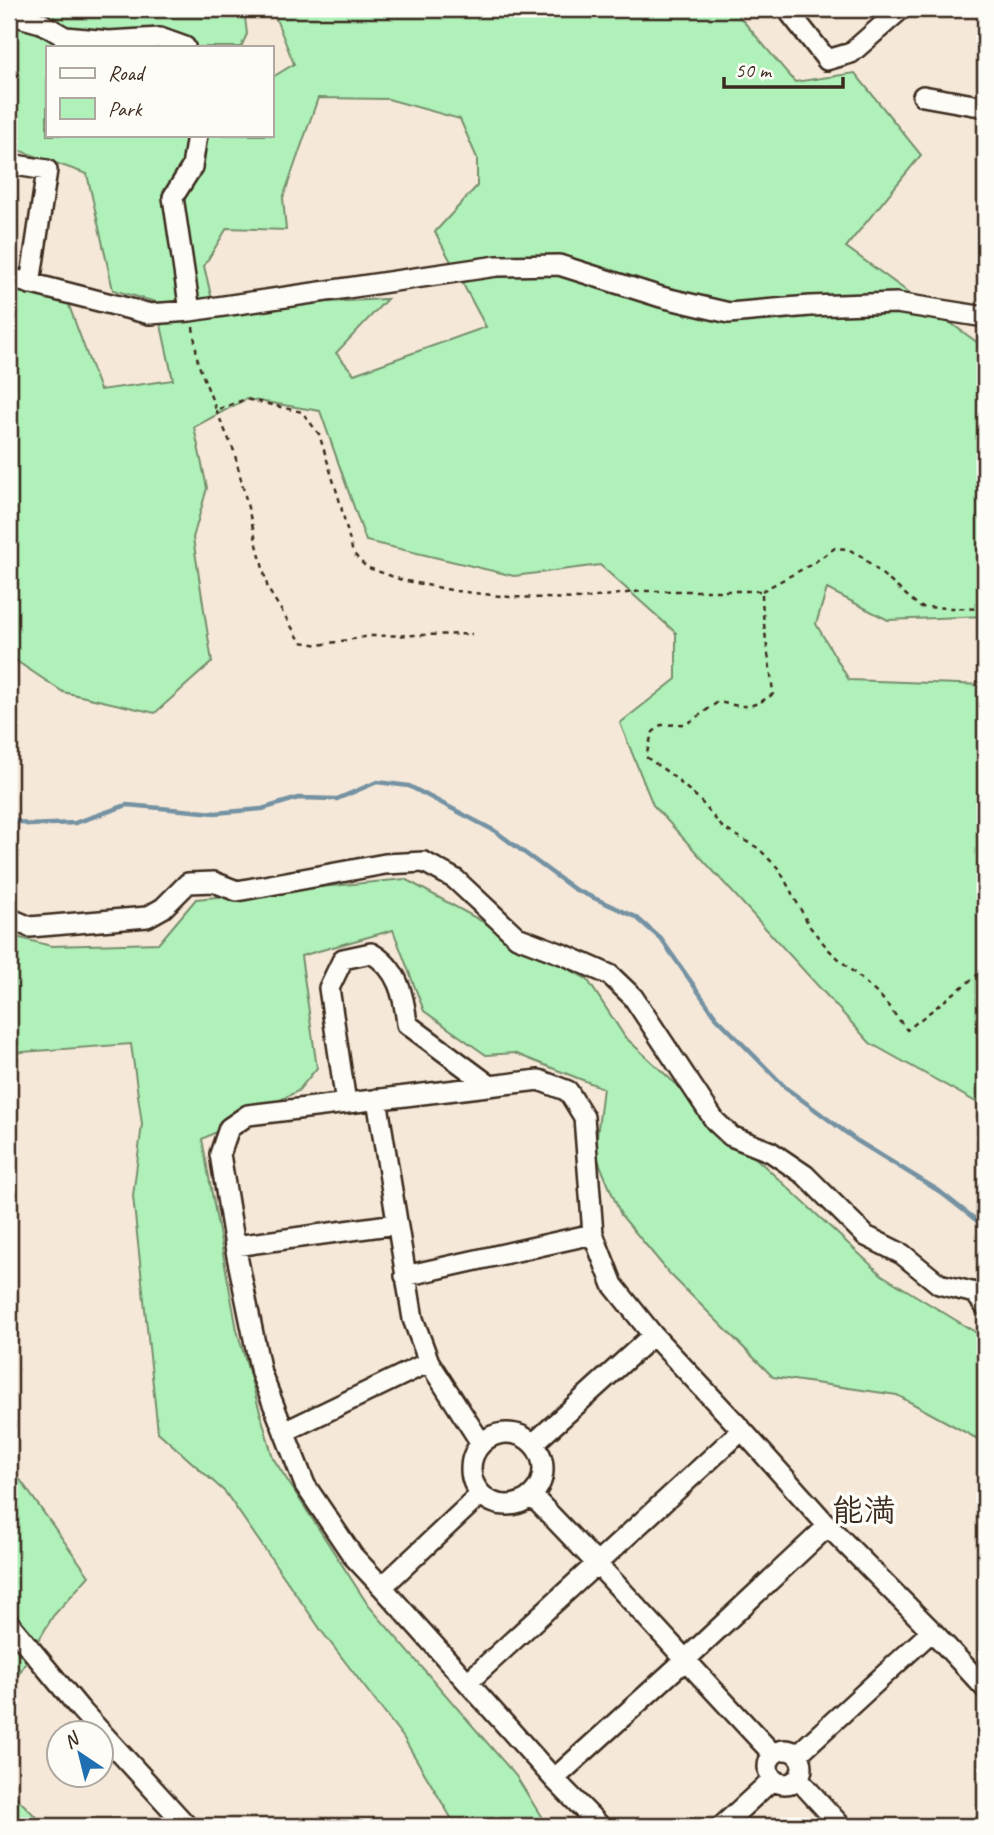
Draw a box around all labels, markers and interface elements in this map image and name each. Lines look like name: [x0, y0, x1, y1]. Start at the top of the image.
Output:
legend: [46, 46, 273, 136]
scale bar: [724, 46, 844, 90]
text: 50 m: [735, 57, 773, 83]
text: Road: [108, 60, 147, 86]
text: Park: [108, 96, 143, 122]
district label: 能満: [832, 1490, 896, 1531]
north arrow: [46, 1720, 116, 1790]
text: N: [59, 1726, 85, 1754]

